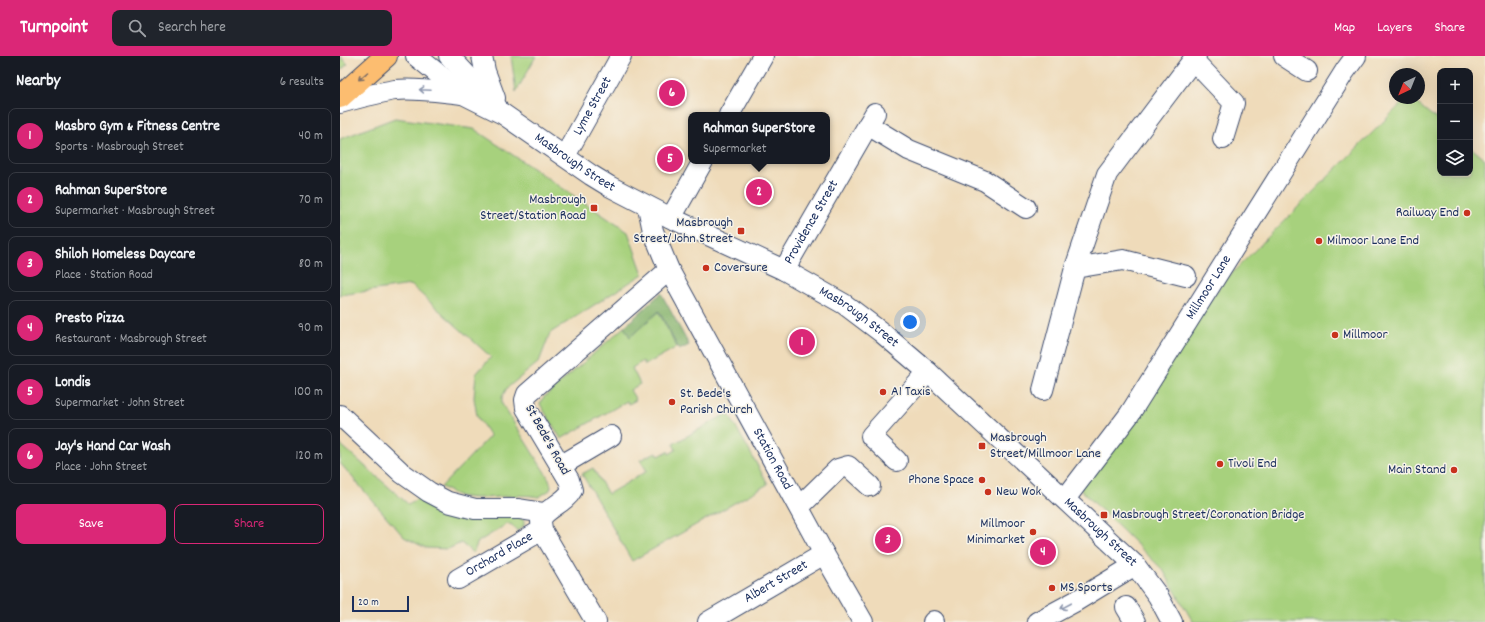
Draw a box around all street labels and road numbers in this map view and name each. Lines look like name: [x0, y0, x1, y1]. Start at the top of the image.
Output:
street label: Lyme Street: [568, 73, 617, 139]
street label: Masbrough Street: [530, 128, 619, 198]
street label: Providence Street: [779, 177, 844, 268]
street label: Millmoor Lane: [1181, 251, 1237, 324]
street label: Masbrough Street: [815, 282, 903, 353]
street label: St Bede's Road: [519, 401, 575, 479]
street label: Station Road: [747, 424, 797, 494]
street label: Masbrough Street: [1059, 493, 1141, 572]
street label: Orchard Place: [462, 527, 537, 582]
street label: Albert Street: [741, 555, 812, 609]

